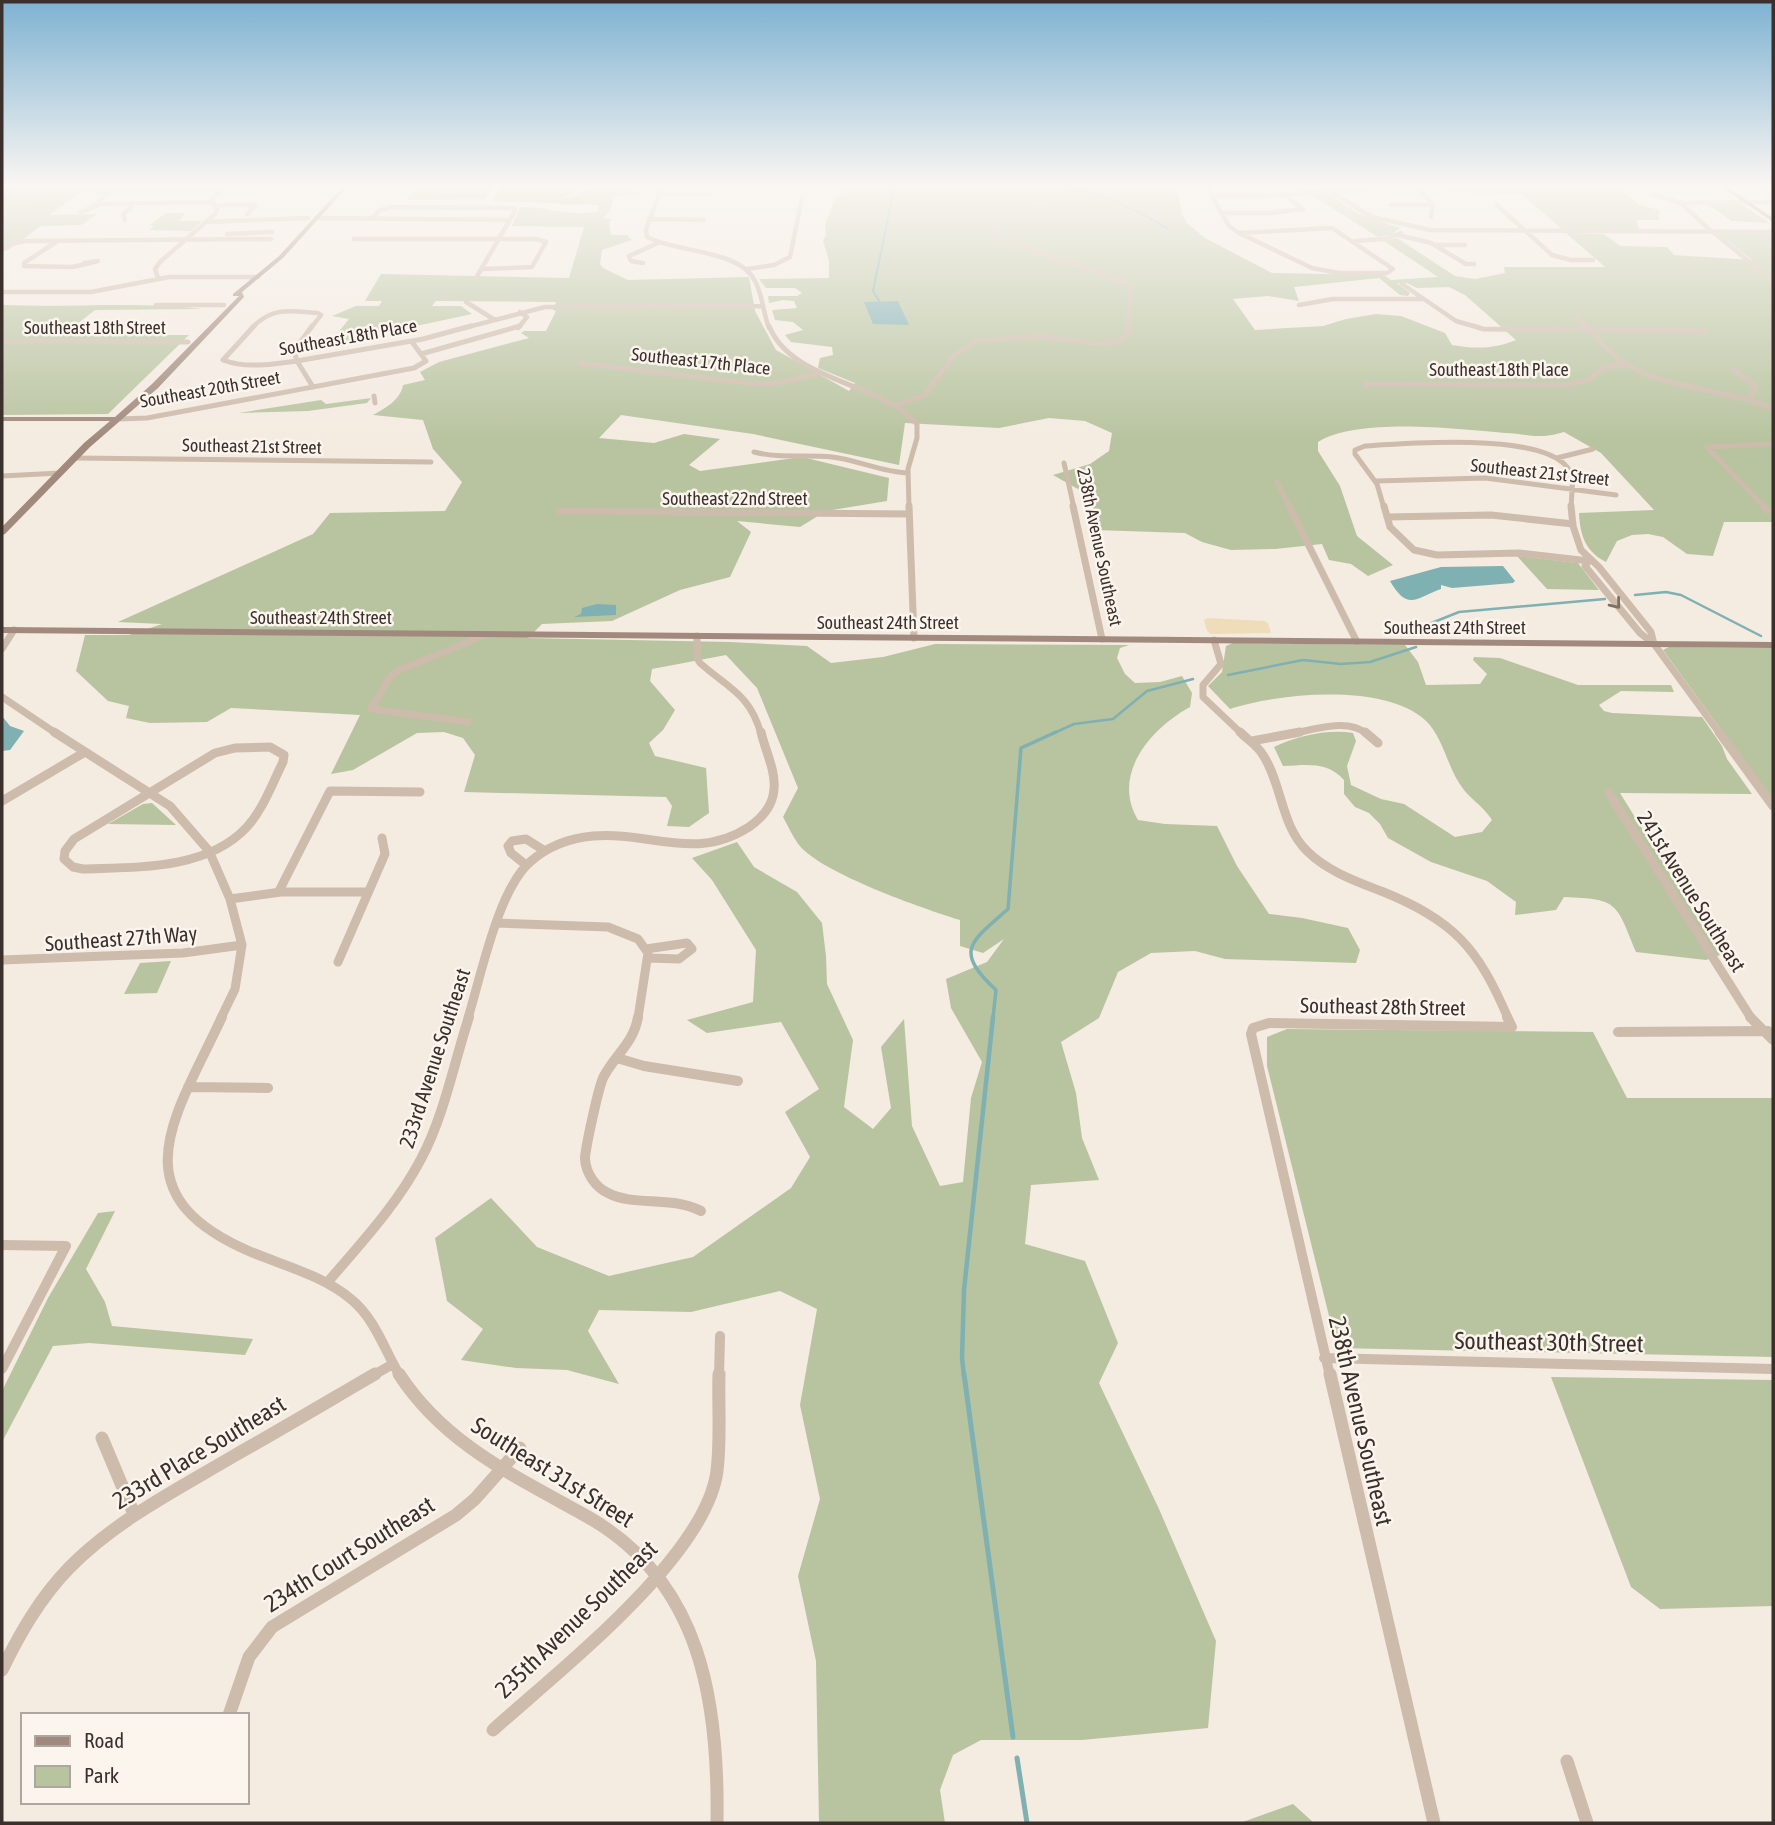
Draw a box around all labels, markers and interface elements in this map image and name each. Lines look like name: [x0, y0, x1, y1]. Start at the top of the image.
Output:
street label: Southeast 18th Place: [278, 315, 418, 359]
street label: Southeast 18th Street: [24, 317, 166, 338]
street label: Southeast 17th Place: [631, 343, 771, 379]
street label: Southeast 18th Place: [1429, 359, 1569, 380]
street label: Southeast 20th Street: [138, 366, 282, 412]
street label: Southeast 21st Street: [182, 434, 322, 458]
street label: Southeast 21st Street: [1469, 454, 1611, 490]
street label: 238th Avenue Southeast: [1073, 466, 1127, 628]
street label: Southeast 22nd Street: [662, 488, 808, 509]
one-way arrow: [1608, 595, 1620, 608]
street label: Southeast 24th Street: [250, 607, 392, 628]
street label: Southeast 24th Street: [817, 612, 959, 633]
street label: Southeast 24th Street: [1384, 617, 1526, 638]
street label: 241st Avenue Southeast: [1633, 806, 1751, 976]
street label: Southeast 27th Way: [44, 921, 198, 955]
street label: 233rd Avenue Southeast: [394, 965, 474, 1151]
street label: Southeast 28th Street: [1300, 993, 1466, 1019]
street label: 238th Avenue Southeast: [1324, 1314, 1398, 1529]
street label: Southeast 30th Street: [1454, 1327, 1644, 1357]
street label: 233rd Place Southeast: [108, 1390, 290, 1514]
street label: Southeast 31st Street: [467, 1411, 639, 1533]
street label: 234th Court Southeast: [259, 1491, 439, 1617]
street label: 235th Avenue Southeast: [490, 1535, 663, 1703]
legend: [21, 1713, 248, 1804]
text: Road: [84, 1728, 124, 1752]
text: Park: [84, 1763, 119, 1787]

